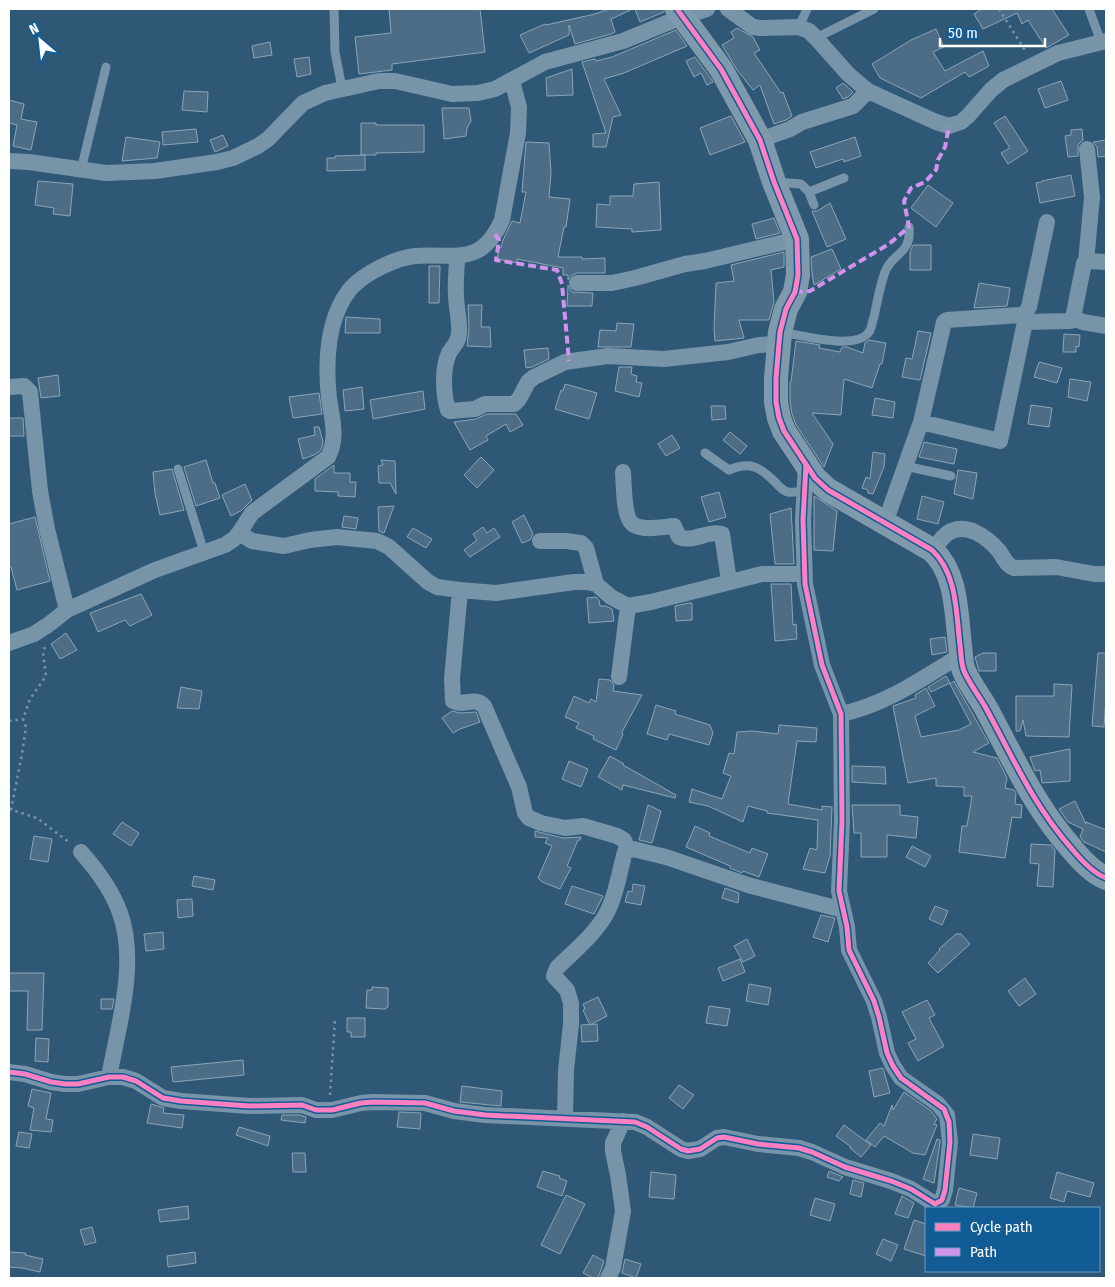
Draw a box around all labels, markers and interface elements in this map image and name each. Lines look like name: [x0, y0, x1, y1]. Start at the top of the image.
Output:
north arrow: [15, 15, 65, 65]
scale bar: [940, 15, 1045, 47]
text: N: [26, 19, 42, 38]
text: 50 m: [948, 24, 978, 42]
legend: [925, 1207, 1100, 1272]
text: Cycle path: [970, 1218, 1033, 1236]
text: Path: [970, 1243, 997, 1261]

